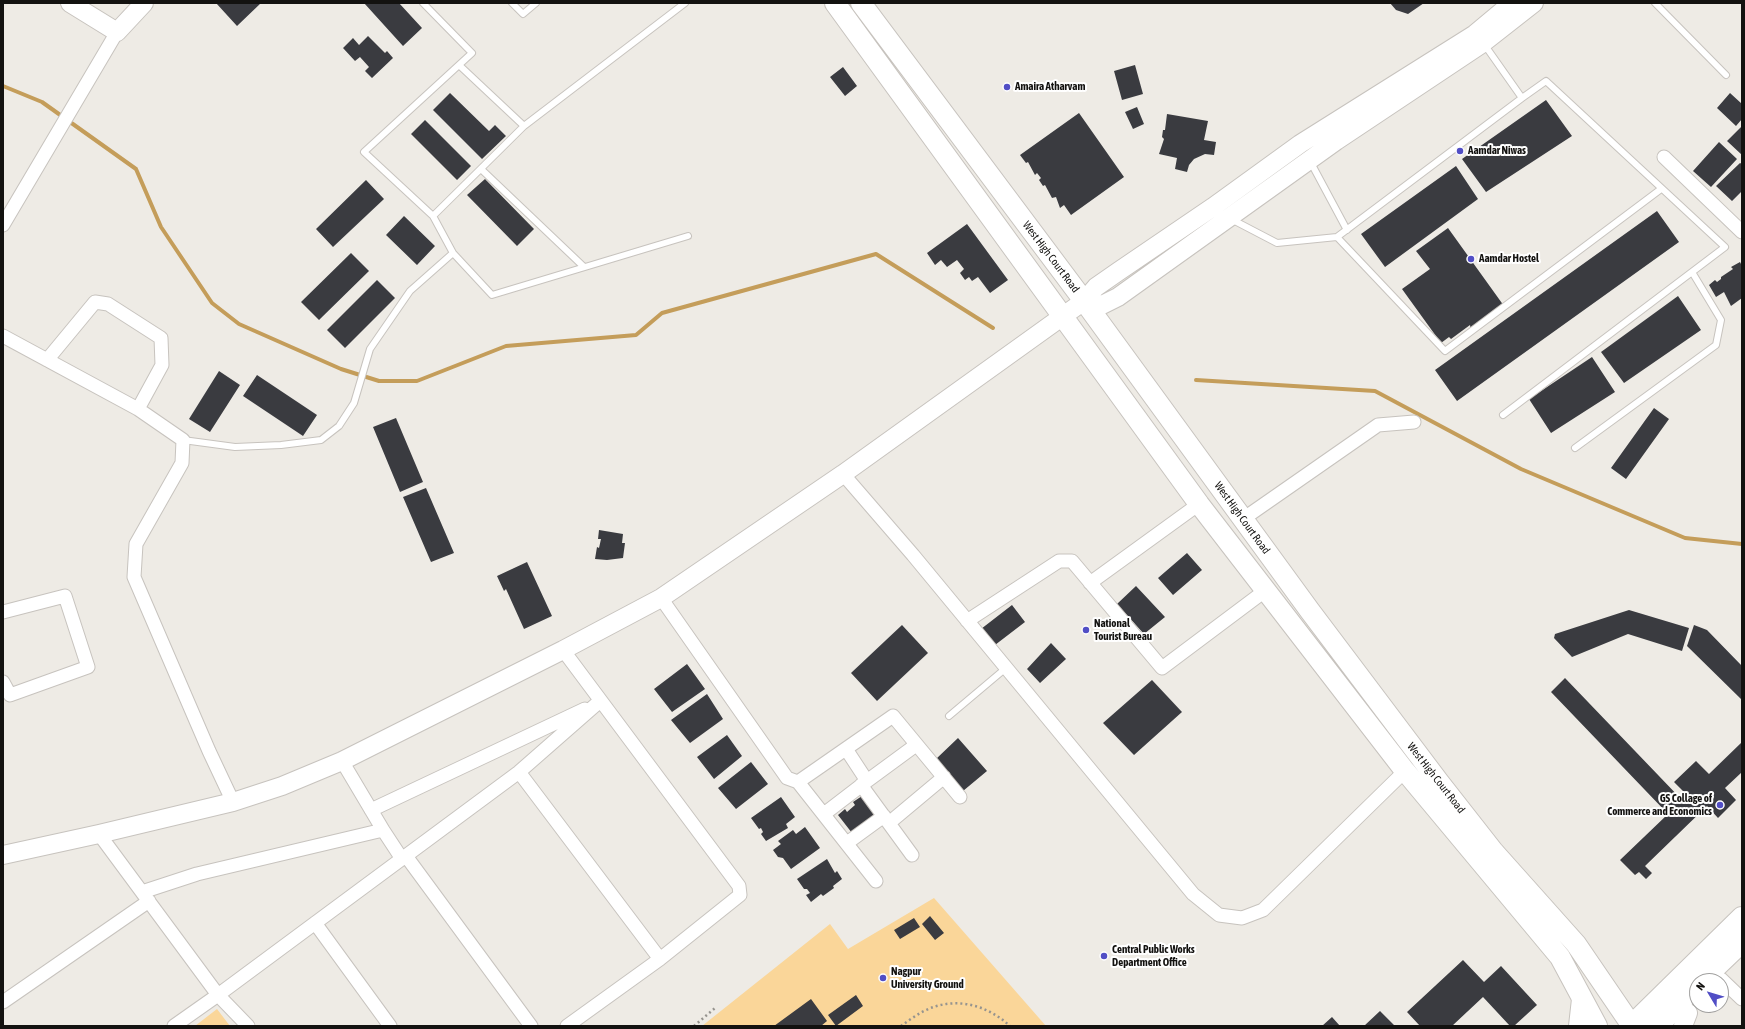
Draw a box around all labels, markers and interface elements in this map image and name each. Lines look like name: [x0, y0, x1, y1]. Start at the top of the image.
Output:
place label: Amaira Atharvam: [1015, 80, 1085, 94]
marker: Amaira Atharvam: [1002, 82, 1012, 92]
place label: Aamdar Niwas: [1468, 144, 1526, 158]
marker: Aamdar Niwas: [1455, 146, 1465, 156]
street label: West High Court Road: [1020, 219, 1082, 295]
place label: Aamdar Hostel: [1479, 252, 1539, 266]
marker: Aamdar Hostel: [1466, 254, 1476, 264]
street label: West High Court Road: [1211, 479, 1273, 557]
place label: National Tourist Bureau: [1094, 617, 1152, 643]
marker: National Tourist Bureau: [1081, 625, 1091, 635]
street label: West High Court Road: [1404, 740, 1468, 816]
place label: GS Collage of Commerce and Economics: [1607, 792, 1712, 818]
marker: GS Collage of Commerce and Economics: [1715, 800, 1725, 810]
place label: Central Public Works Department Office: [1112, 943, 1195, 969]
marker: Central Public Works Department Office: [1099, 951, 1109, 961]
place label: Nagpur University Ground: [891, 965, 964, 991]
marker: Nagpur University Ground: [878, 973, 888, 983]
north arrow: [1689, 973, 1729, 1013]
text: N: [1694, 980, 1707, 992]

